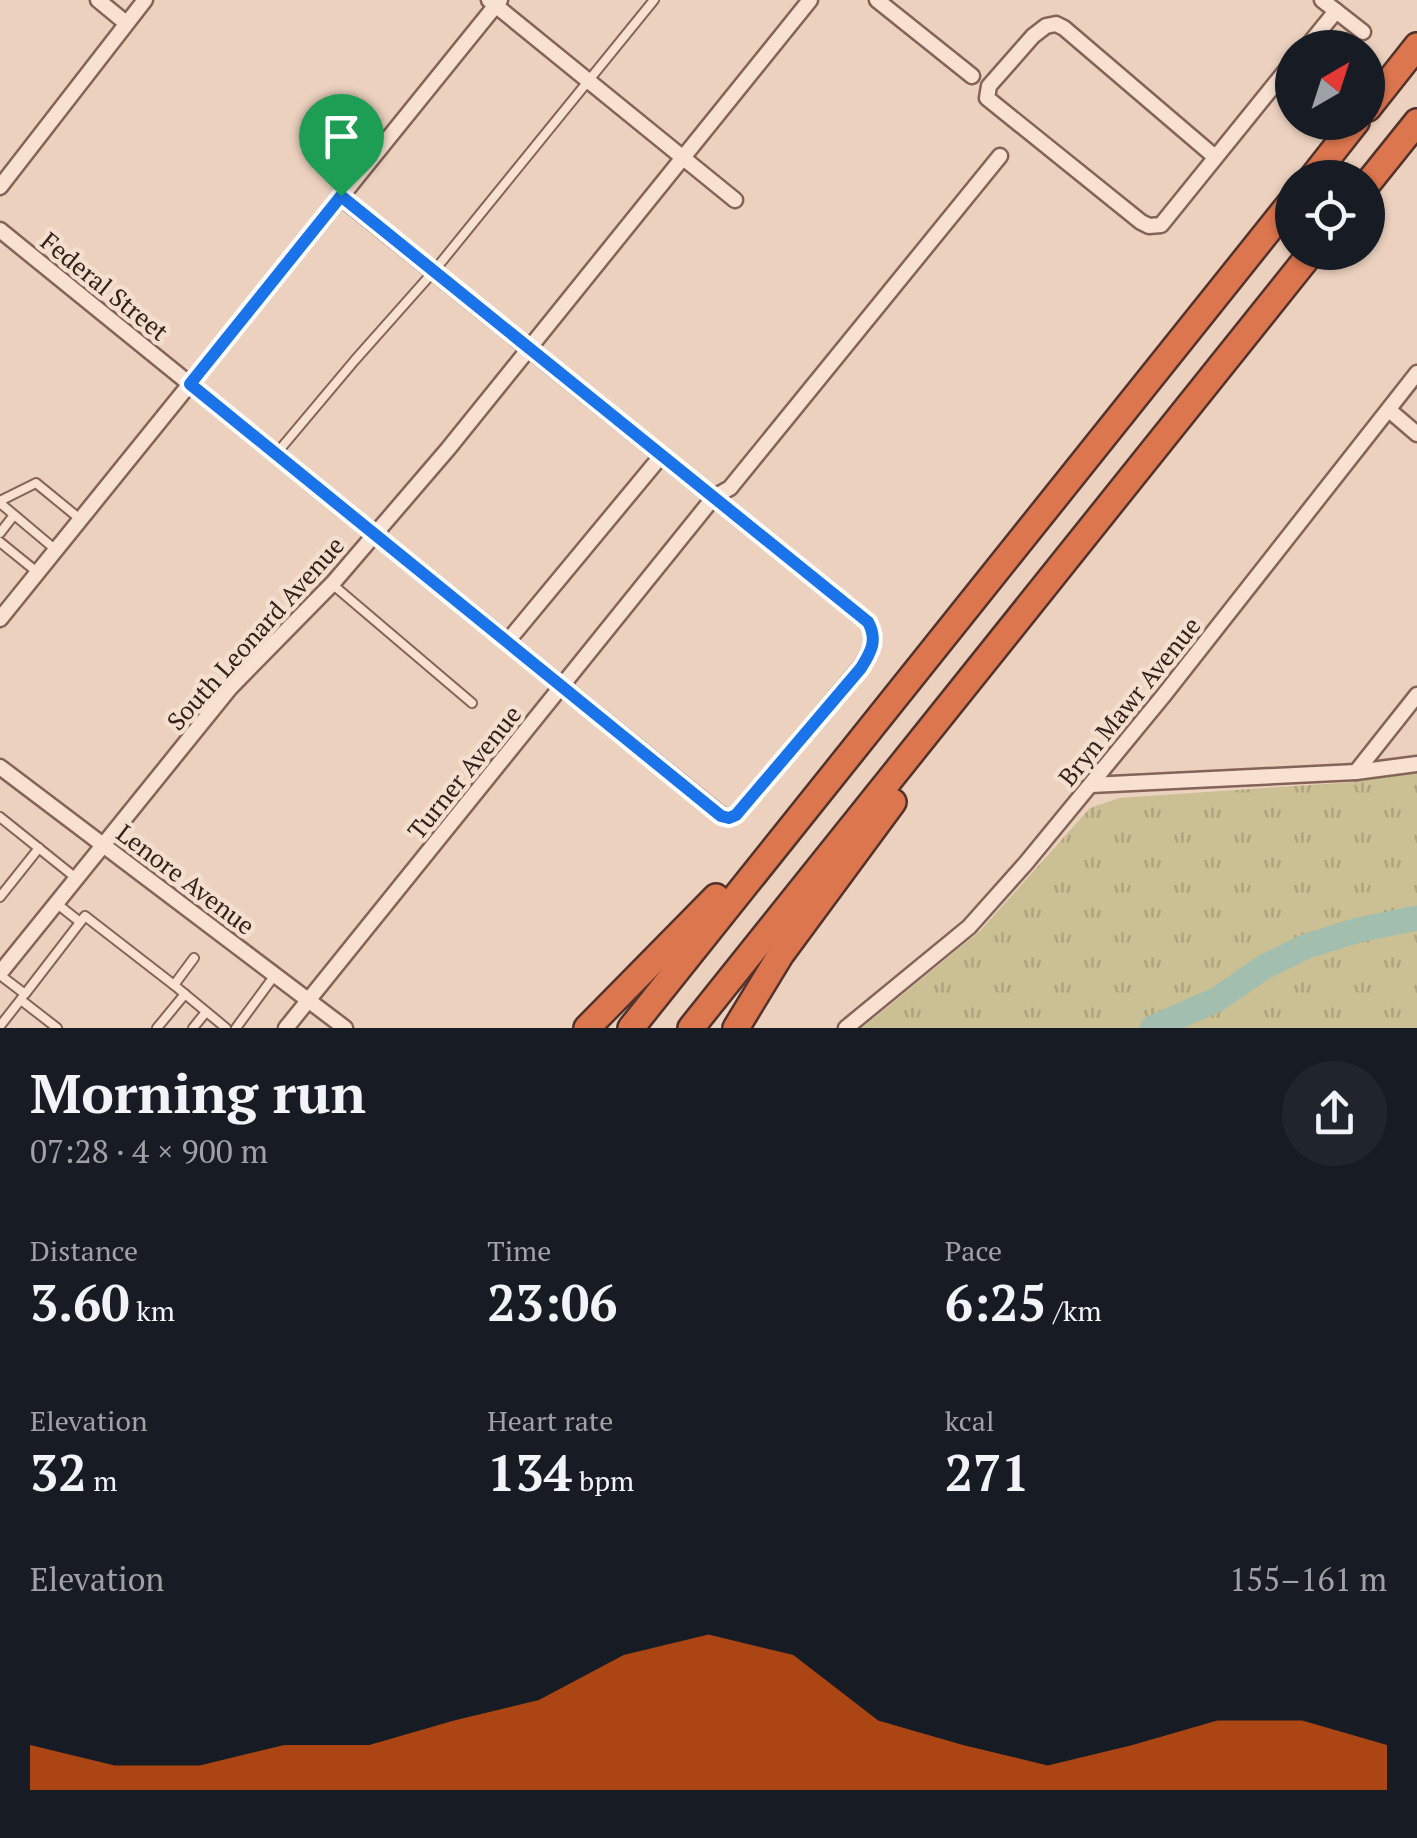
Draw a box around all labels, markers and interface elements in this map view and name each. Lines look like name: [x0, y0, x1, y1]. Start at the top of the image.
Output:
north arrow: [1275, 30, 1385, 140]
map controls: [1275, 30, 1385, 270]
pin: [299, 94, 384, 197]
icon: arrive: [314, 109, 369, 164]
button: locate: [1275, 160, 1385, 270]
street label: Federal Street: [34, 224, 176, 348]
street label: South Leonard Avenue: [159, 529, 351, 737]
street label: Bryn Mawr Avenue: [1051, 610, 1207, 792]
street label: Turner Avenue: [400, 698, 528, 846]
street label: Lenore Avenue: [110, 816, 262, 942]
text: Morning run: [30, 1056, 366, 1129]
button: share: [1282, 1061, 1387, 1166]
text: 07:28 · 4 × 900 m: [30, 1130, 268, 1172]
text: Distance: [30, 1232, 138, 1269]
text: Time: [487, 1232, 551, 1269]
text: Pace: [945, 1232, 1002, 1269]
text: 3.60: [30, 1269, 130, 1335]
text: 23:06: [487, 1269, 617, 1335]
text: 6:25: [945, 1269, 1047, 1335]
text: km: [130, 1292, 175, 1329]
text: /km: [1047, 1292, 1102, 1329]
text: Elevation: [30, 1402, 148, 1439]
text: Heart rate: [487, 1402, 613, 1439]
text: kcal: [945, 1402, 994, 1439]
text: 32: [30, 1439, 87, 1505]
text: 134: [487, 1439, 572, 1505]
text: 271: [945, 1439, 1029, 1505]
text: m: [87, 1462, 117, 1499]
text: bpm: [572, 1462, 634, 1499]
text: Elevation: [30, 1558, 164, 1600]
text: 155–161 m: [1229, 1558, 1387, 1600]

